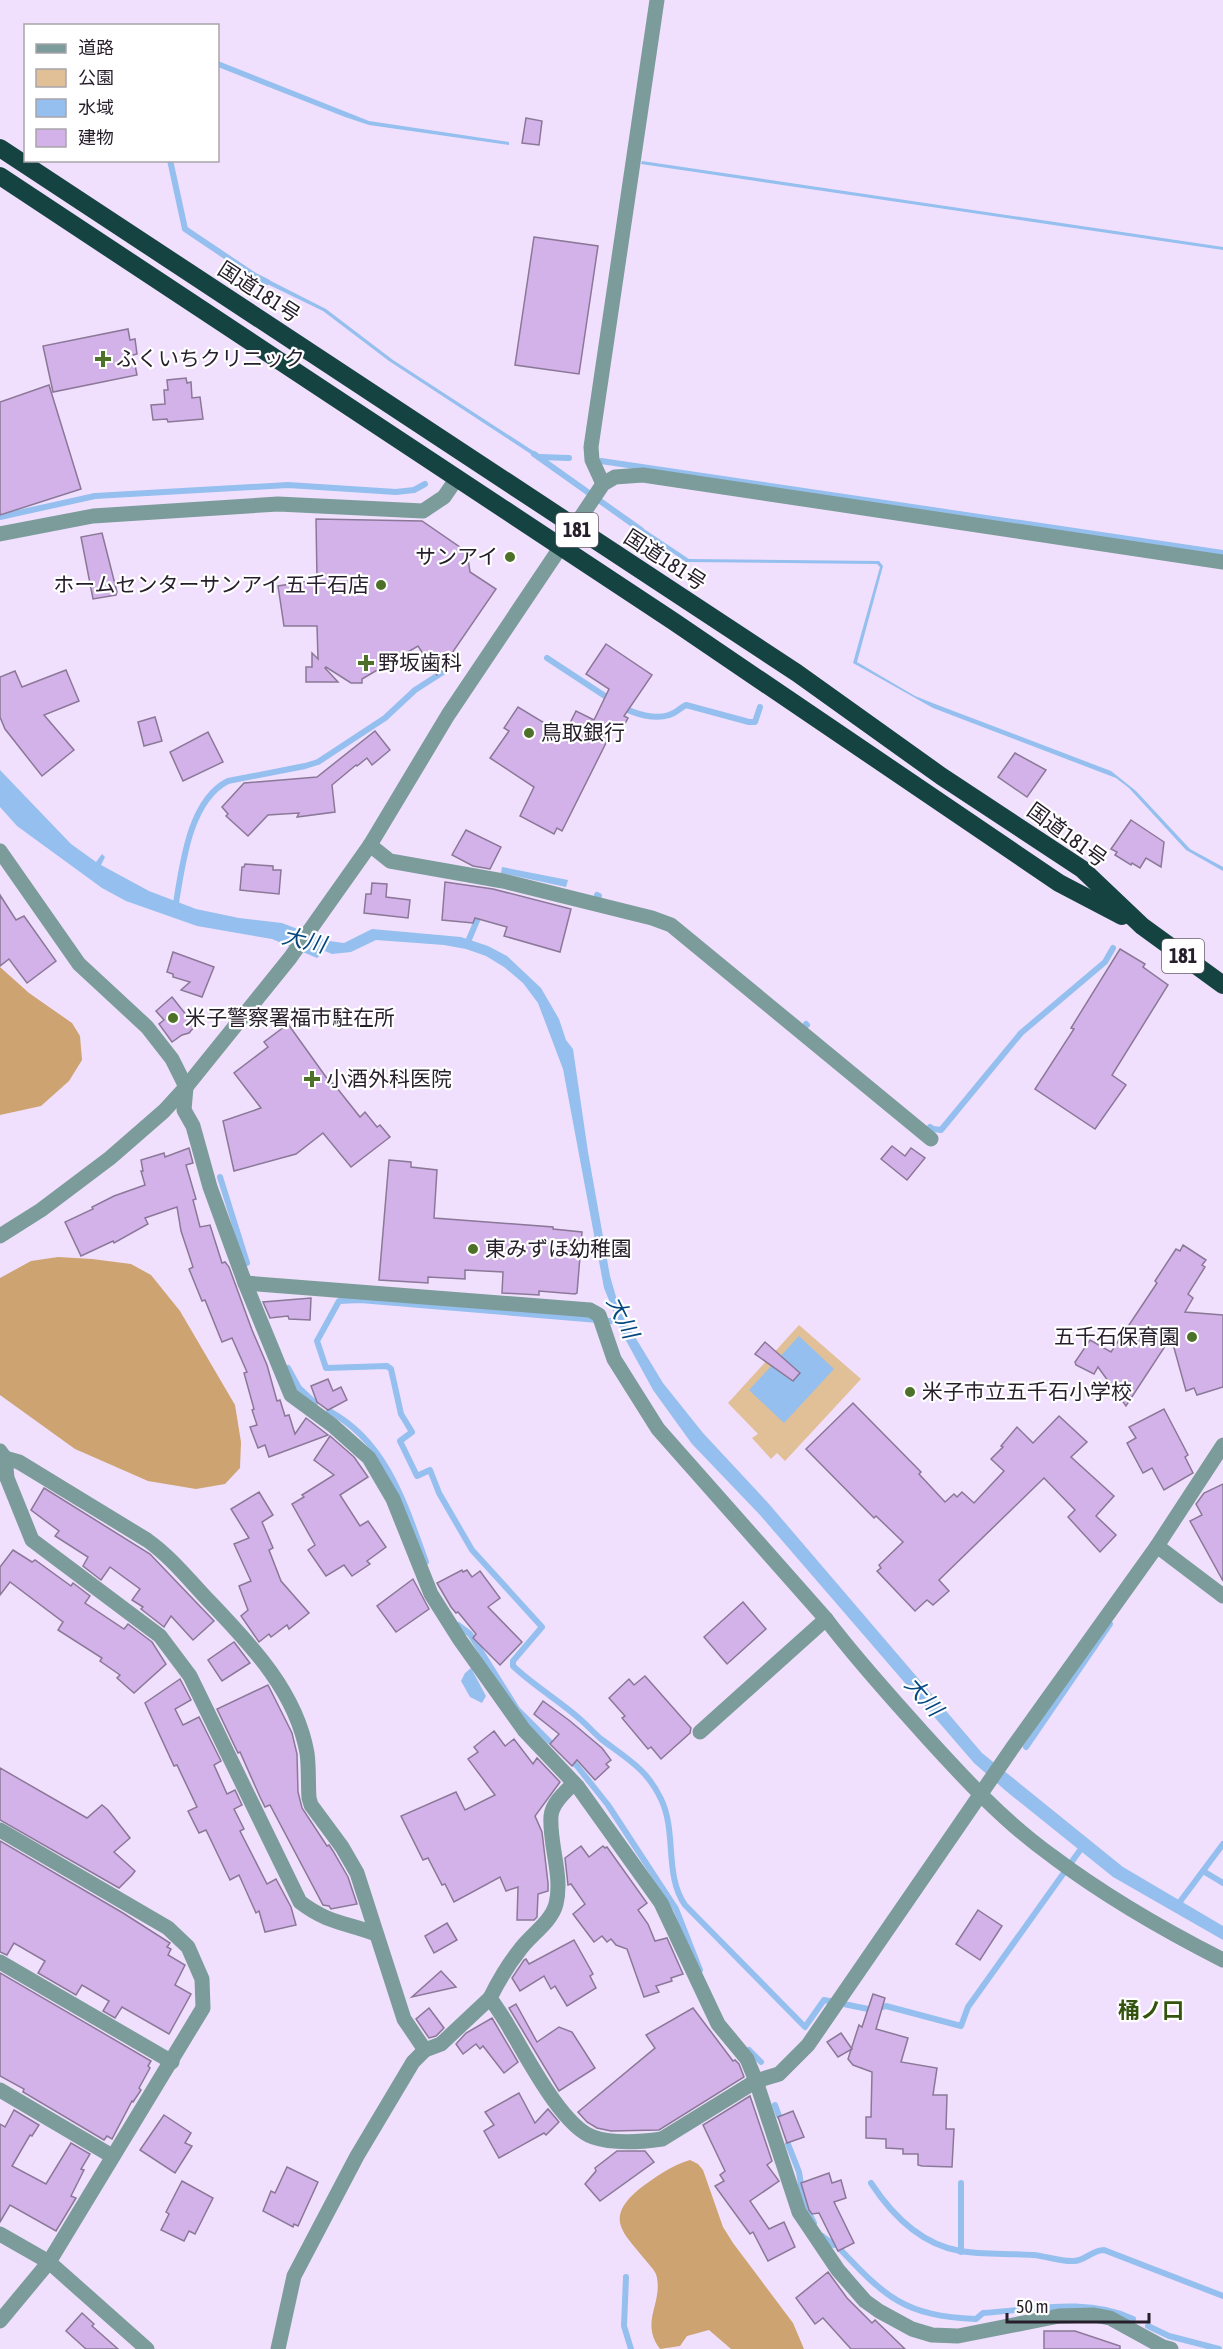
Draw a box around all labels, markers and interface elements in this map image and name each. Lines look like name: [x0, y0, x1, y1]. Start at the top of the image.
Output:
legend: [24, 24, 219, 162]
text: 道路: [78, 37, 114, 58]
text: 公園: [78, 67, 114, 88]
text: 水域: [78, 97, 114, 118]
text: 建物: [78, 127, 114, 148]
street label: 国道181号: [214, 256, 305, 326]
place label: ふくいちクリニック: [116, 346, 305, 370]
marker: ふくいちクリニック: [94, 350, 112, 368]
road number: 181: [556, 513, 598, 547]
street label: 国道181号: [620, 524, 711, 594]
place label: サンアイ: [415, 544, 498, 568]
marker: サンアイ: [503, 550, 517, 564]
place label: ホームセンターサンアイ 五千石店: [53, 572, 369, 596]
marker: ホームセンターサンアイ 五千石店: [374, 578, 388, 592]
place label: 野坂歯科: [378, 650, 462, 674]
marker: 野坂歯科: [359, 656, 373, 670]
place label: 鳥取銀行: [541, 720, 625, 744]
marker: 鳥取銀行: [522, 726, 536, 740]
street label: 国道181号: [1023, 797, 1112, 871]
water label: 大川: [280, 922, 330, 958]
road number: 181: [1162, 939, 1204, 973]
place label: 米子警察署福市駐在所: [185, 1005, 395, 1029]
marker: 米子警察署福市駐在所: [166, 1011, 180, 1025]
place label: 小酒外科医院: [326, 1066, 452, 1090]
marker: 小酒外科医院: [303, 1070, 321, 1088]
place label: 東みずほ幼稚園: [485, 1236, 632, 1260]
marker: 東みずほ幼稚園: [466, 1242, 480, 1256]
water label: 大川: [602, 1292, 645, 1344]
place label: 五千石保育園: [1054, 1324, 1180, 1348]
marker: 五千石保育園: [1185, 1330, 1199, 1344]
place label: 米子市立五千石小学校: [922, 1379, 1132, 1403]
marker: 米子市立五千石小学校: [903, 1385, 917, 1399]
water label: 大川: [900, 1671, 950, 1723]
district label: 桶ノ口: [1118, 1997, 1184, 2023]
scale bar: [1007, 2286, 1150, 2324]
text: 50 m: [1016, 2296, 1048, 2317]

